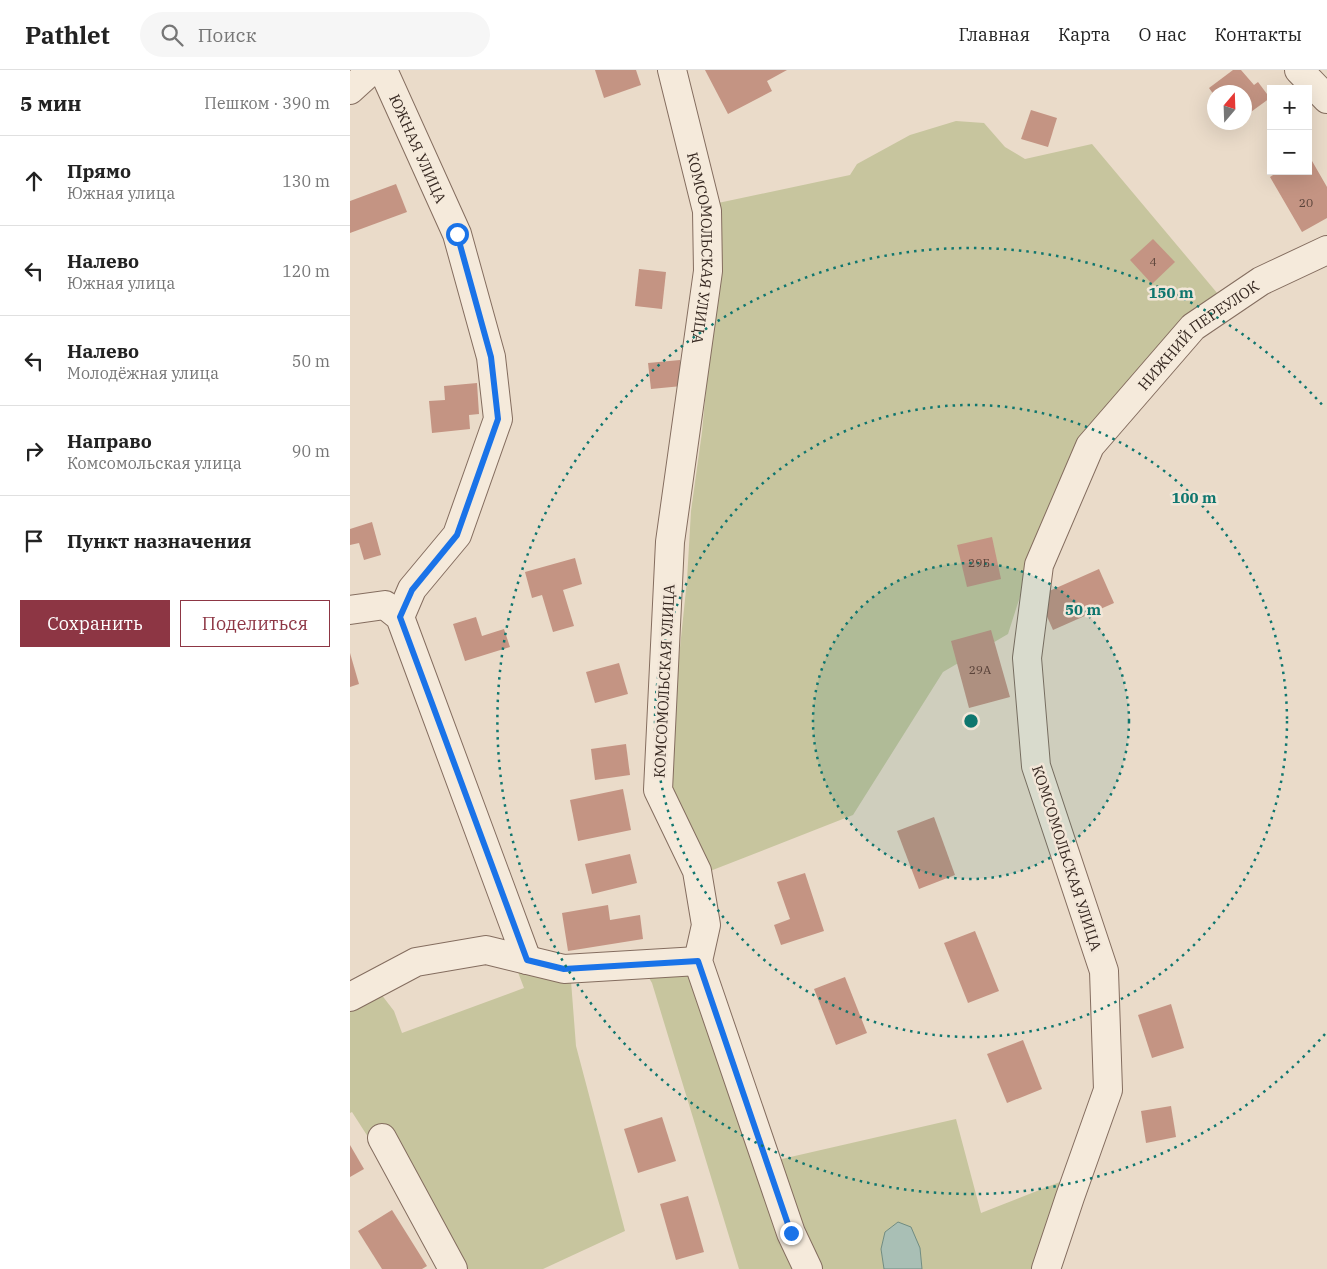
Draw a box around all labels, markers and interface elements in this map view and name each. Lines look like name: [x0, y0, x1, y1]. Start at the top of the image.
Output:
search box: [140, 12, 490, 57]
text: Pathlet: [25, 19, 110, 51]
icon: search: [158, 21, 186, 49]
text: Поиск: [198, 23, 257, 47]
text: Главная: [958, 23, 1030, 46]
text: Карта: [1058, 23, 1110, 46]
text: О нас: [1138, 23, 1186, 46]
text: Контакты: [1214, 23, 1302, 46]
north arrow: [1207, 85, 1252, 130]
map controls: [1267, 85, 1312, 175]
button: +: [1267, 85, 1312, 130]
text: 5 мин: [20, 89, 82, 117]
street label: ЮЖНАЯ УЛИЦА: [386, 91, 451, 207]
text: Пешком · 390 m: [204, 93, 330, 113]
button: −: [1267, 130, 1312, 175]
street label: КОМСОМОЛЬСКАЯ УЛИЦА: [683, 150, 718, 346]
text: Прямо: [67, 159, 131, 183]
icon: ahead: [20, 167, 48, 195]
text: 130 m: [282, 171, 330, 191]
text: Южная улица: [67, 183, 175, 203]
house number: 20: [1299, 195, 1313, 210]
route start: [446, 223, 469, 246]
text: Налево: [67, 249, 139, 273]
house number: 4: [1149, 254, 1157, 269]
icon: left: [20, 257, 48, 285]
text: 120 m: [282, 261, 330, 281]
text: Южная улица: [67, 273, 175, 293]
street label: НИЖНИЙ ПЕРЕУЛОК: [1133, 275, 1263, 394]
text: 150 m: [1148, 283, 1194, 302]
text: Налево: [67, 339, 139, 363]
icon: left: [20, 347, 48, 375]
text: 50 m: [292, 351, 330, 371]
text: Молодёжная улица: [67, 363, 219, 383]
text: Направо: [67, 429, 152, 453]
icon: right: [20, 437, 48, 465]
text: 90 m: [292, 441, 330, 461]
text: Комсомольская улица: [67, 453, 242, 473]
text: 100 m: [1171, 488, 1217, 507]
icon: arrive: [20, 527, 48, 555]
text: Пункт назначения: [67, 529, 251, 553]
house number: 29Б: [968, 555, 990, 570]
street label: КОМСОМОЛЬСКАЯ УЛИЦА: [649, 583, 679, 778]
button: Сохранить: [20, 600, 170, 647]
button: Поделиться: [180, 600, 330, 647]
text: 50 m: [1065, 600, 1101, 619]
house number: 29А: [969, 662, 992, 677]
centre of rings: [962, 712, 980, 730]
street label: КОМСОМОЛЬСКАЯ УЛИЦА: [1028, 763, 1106, 954]
route end: [780, 1222, 803, 1245]

